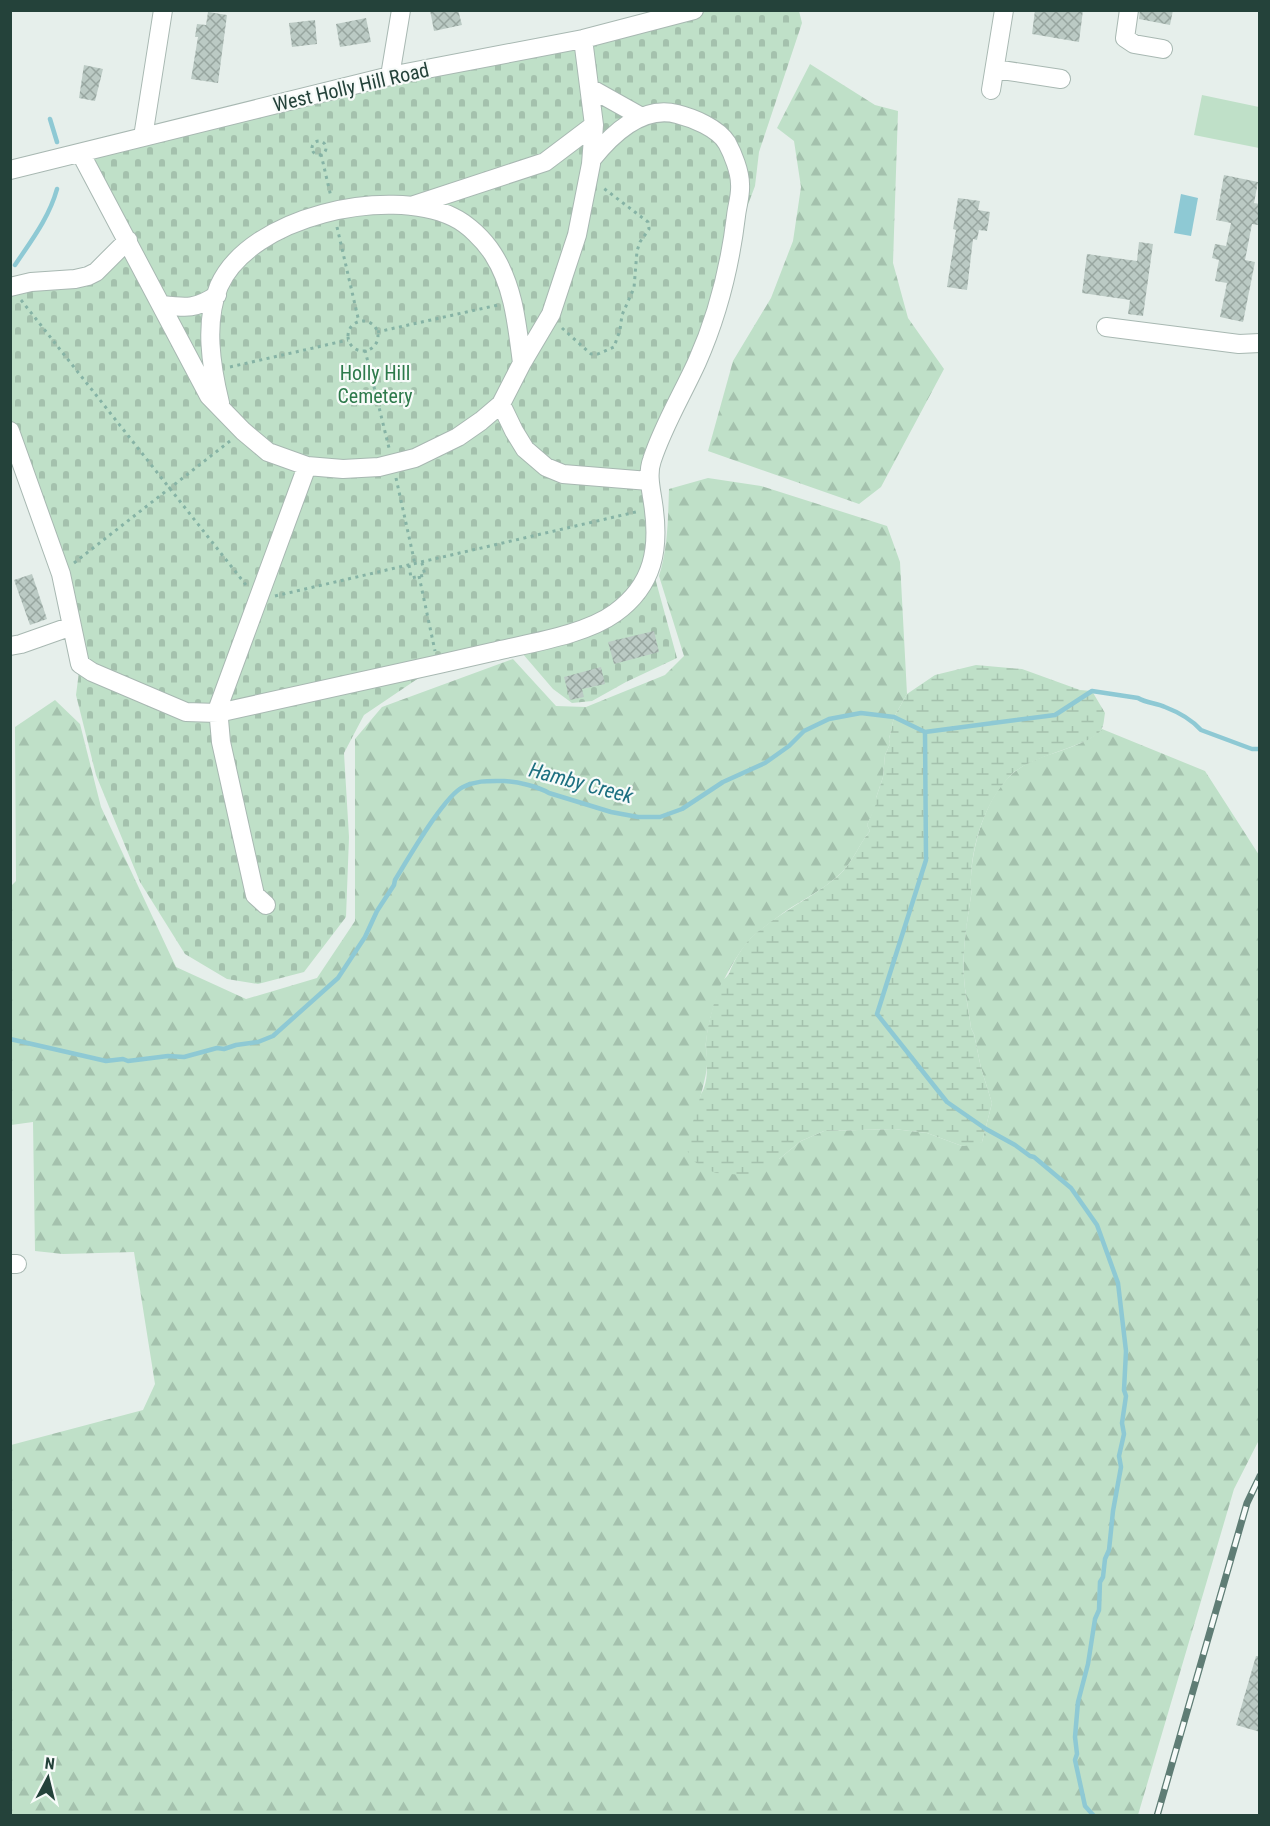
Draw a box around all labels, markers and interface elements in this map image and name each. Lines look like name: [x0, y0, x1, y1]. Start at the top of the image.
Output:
street label: West Holly Hill Road: [271, 57, 431, 117]
park label: Holly Hill Cemetery: [337, 361, 413, 408]
water label: Hamby Creek: [526, 758, 636, 809]
north arrow: [18, 1748, 78, 1808]
text: N: [44, 1754, 56, 1774]

